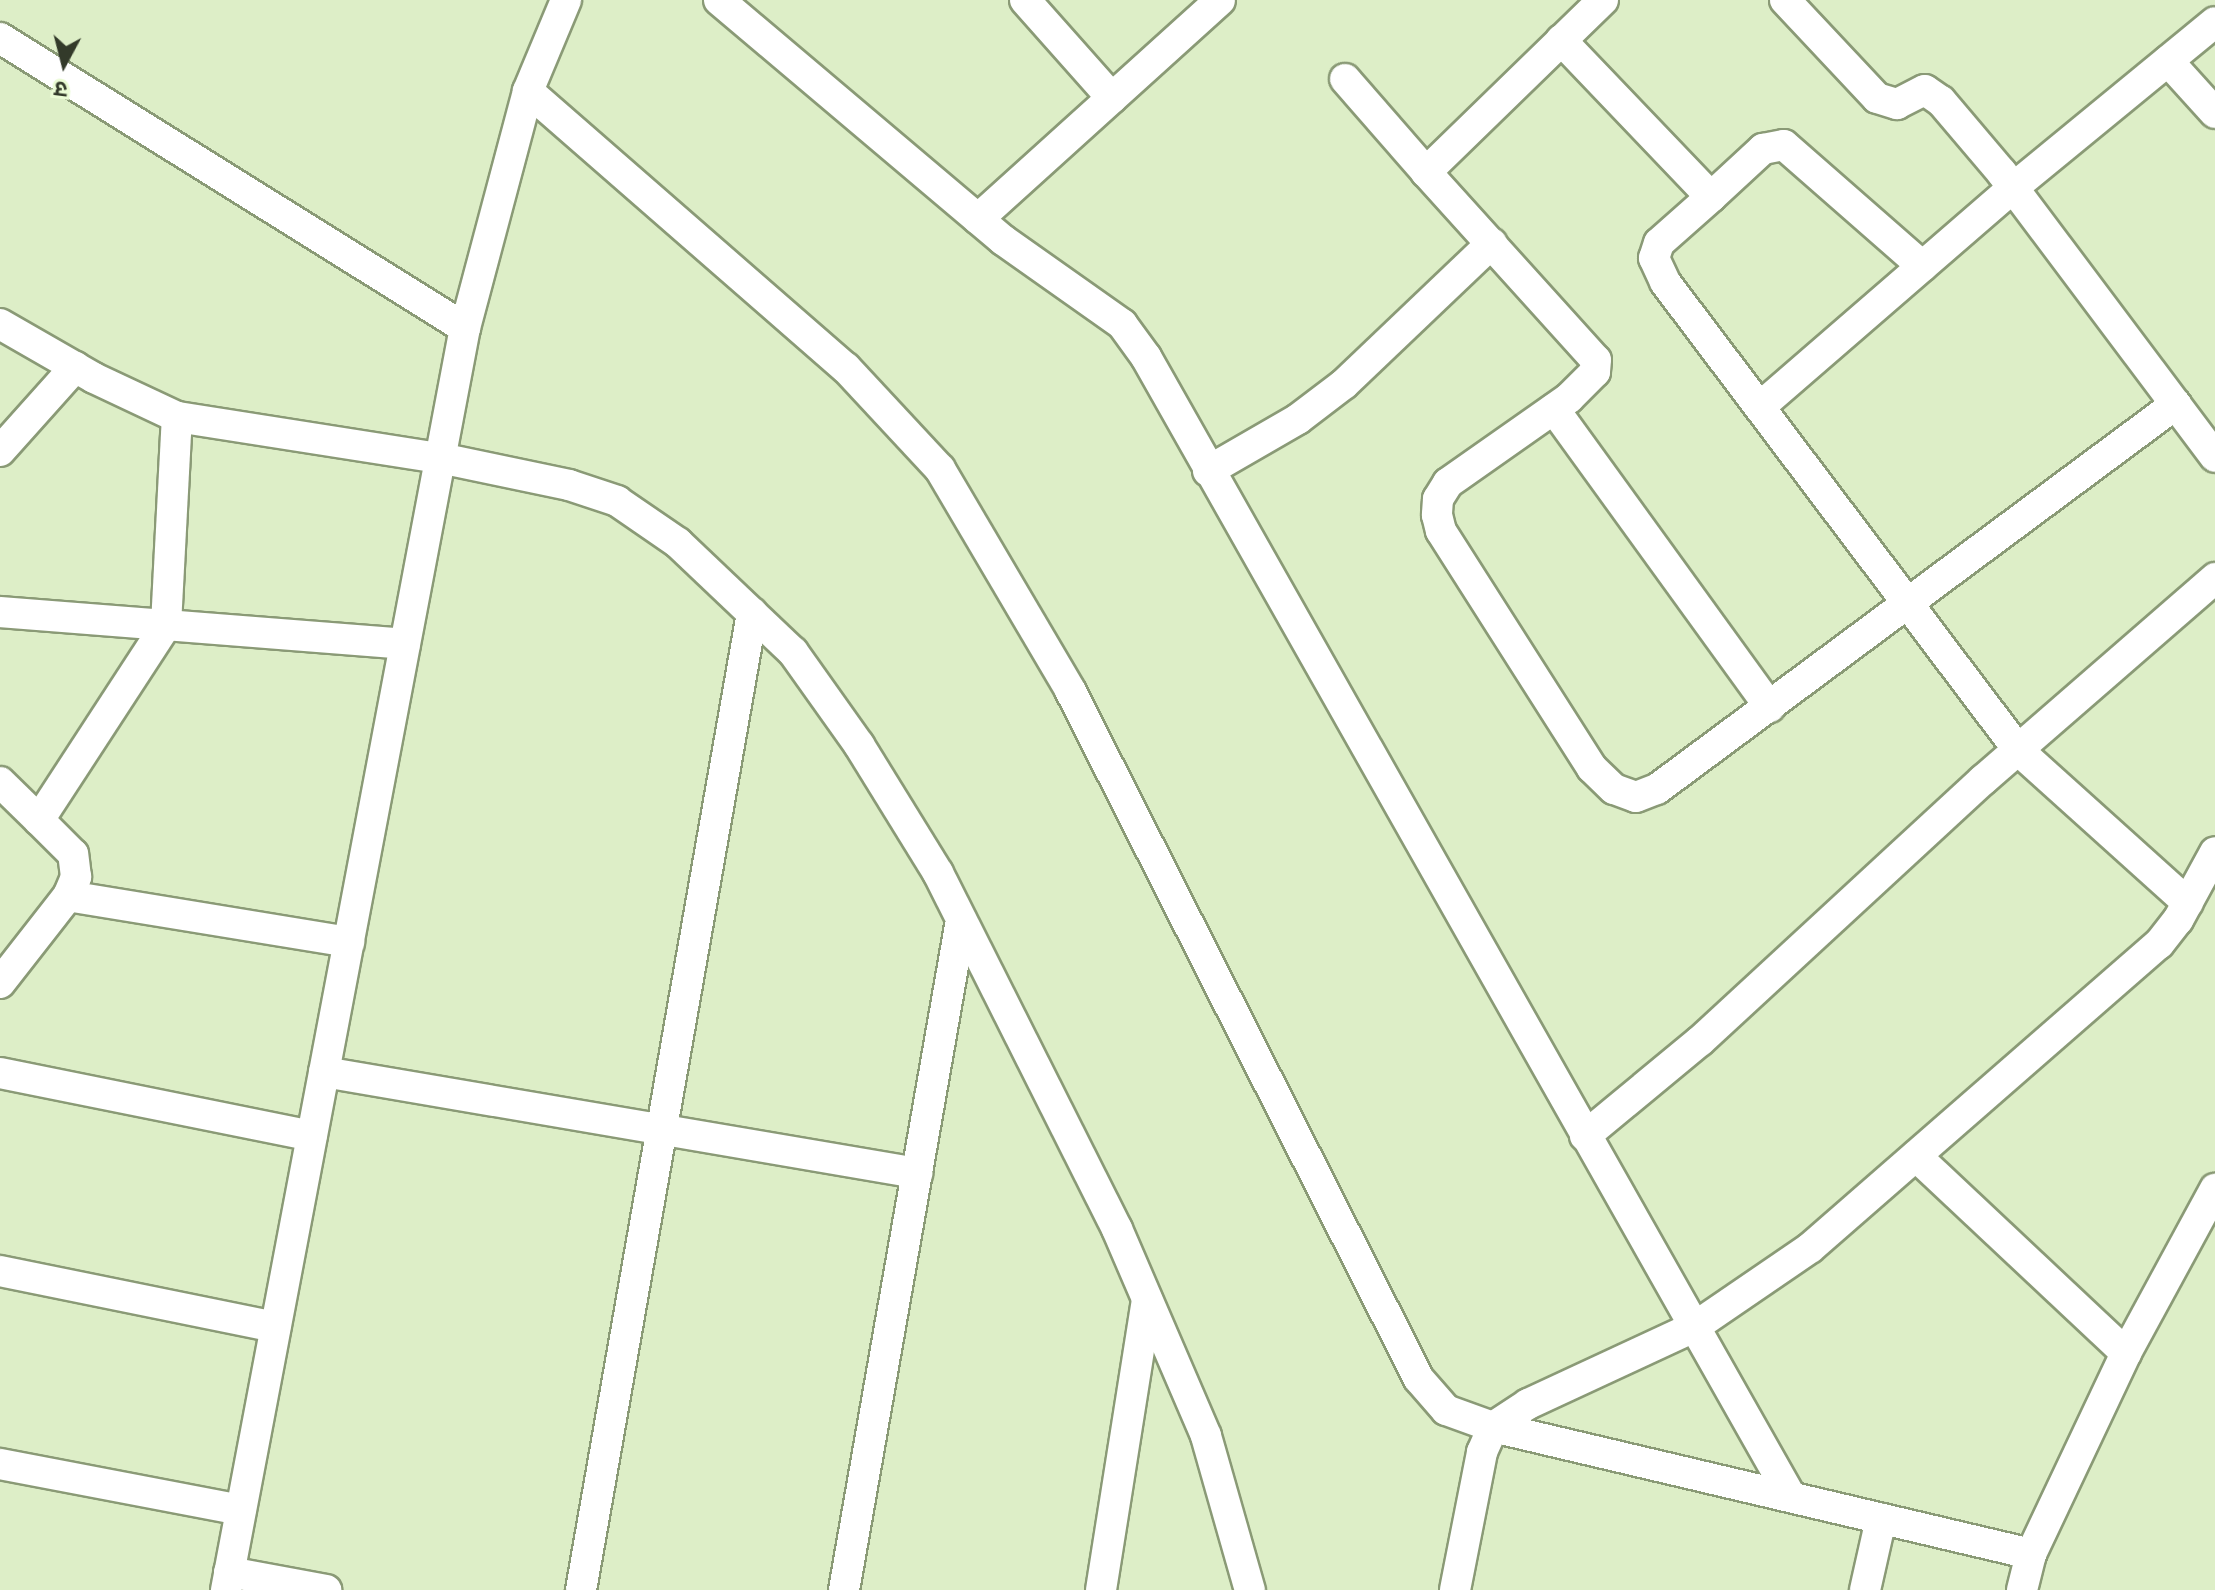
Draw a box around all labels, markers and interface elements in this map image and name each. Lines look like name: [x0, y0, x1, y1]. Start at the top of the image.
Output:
north arrow: [24, 24, 104, 104]
text: उ: [53, 74, 69, 103]

